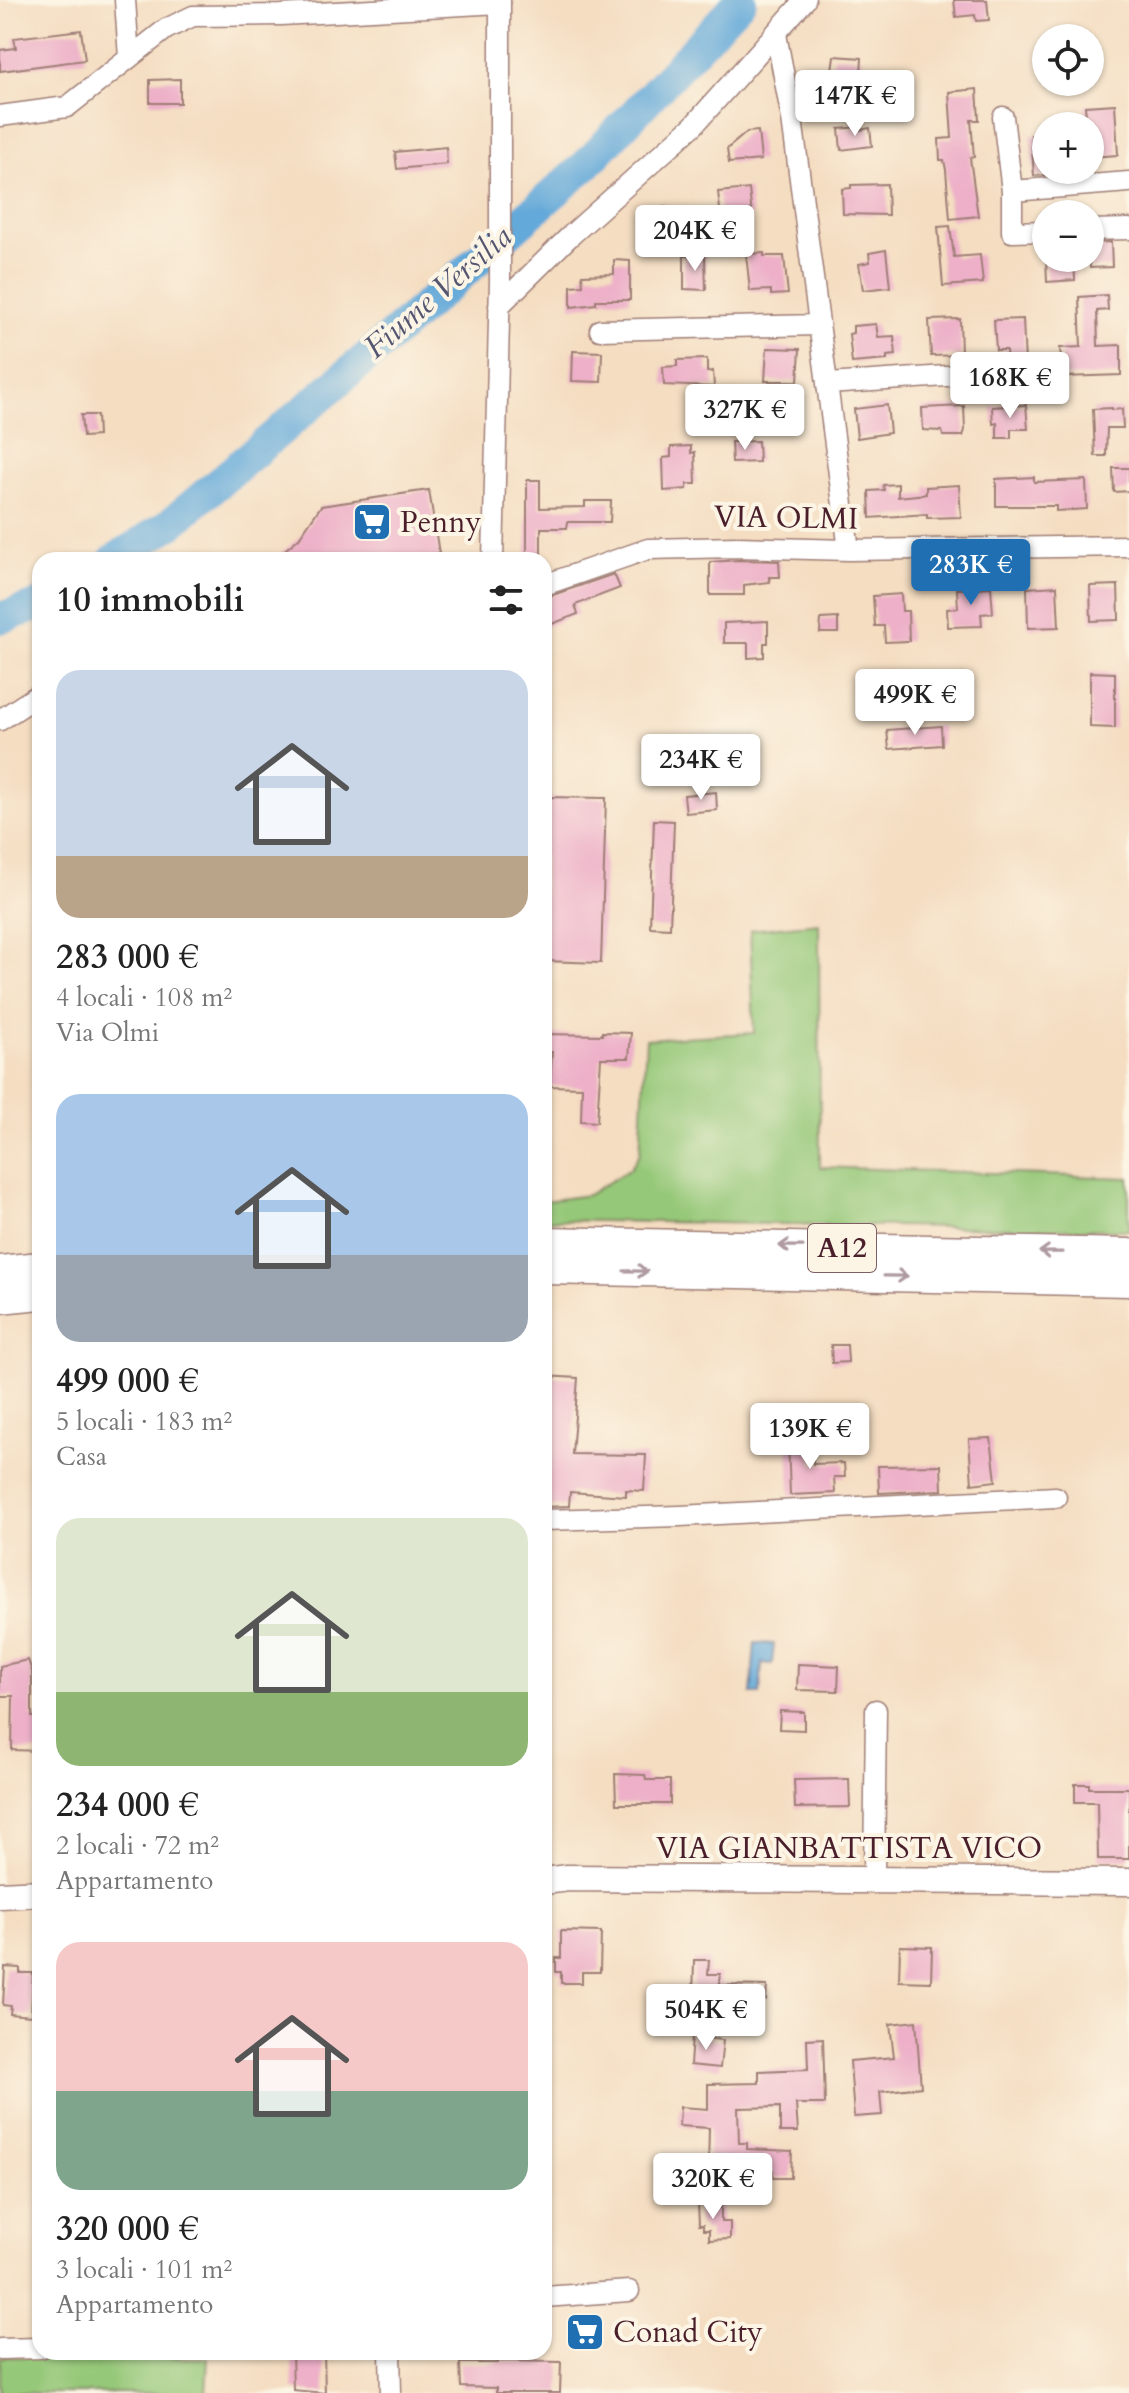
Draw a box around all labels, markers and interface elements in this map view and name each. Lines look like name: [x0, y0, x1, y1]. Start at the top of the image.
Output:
map controls: [1032, 24, 1104, 272]
button: locate: [1032, 24, 1104, 96]
pin: 147K €: [790, 70, 920, 138]
text: 147K €: [813, 78, 897, 113]
button: +: [1032, 112, 1104, 184]
button: −: [1032, 200, 1104, 272]
pin: 204K €: [630, 205, 760, 273]
text: 204K €: [653, 213, 737, 248]
water label: Fiume Versilia: [355, 216, 521, 368]
pin: 168K €: [945, 352, 1075, 420]
text: 168K €: [968, 360, 1052, 395]
pin: 327K €: [680, 384, 810, 452]
text: 327K €: [703, 392, 787, 427]
street label: VIA OLMI: [714, 496, 858, 540]
supermarket icon: Penny: [351, 501, 393, 543]
place label: Penny: [400, 502, 481, 543]
pin: 283K €: [906, 539, 1036, 607]
text: 283K €: [929, 547, 1013, 582]
text: 10 immobili: [56, 577, 244, 623]
icon: filters: [484, 578, 528, 622]
pin: 499K €: [850, 669, 980, 737]
text: 499K €: [873, 677, 957, 712]
icon: home: [220, 722, 364, 866]
pin: 234K €: [636, 734, 766, 802]
text: 234K €: [659, 742, 743, 777]
text: 283 000 €: [56, 934, 199, 980]
text: 4 locali · 108 m²: [56, 980, 232, 1015]
text: Via Olmi: [56, 1015, 159, 1050]
icon: home: [220, 1146, 364, 1290]
road number: A12: [808, 1224, 876, 1272]
one-way arrow: [778, 1239, 805, 1254]
one-way arrow: [1038, 1244, 1065, 1260]
one-way arrow: [622, 1263, 649, 1278]
one-way arrow: [882, 1269, 909, 1284]
text: 499 000 €: [56, 1358, 199, 1404]
pin: 139K €: [745, 1403, 875, 1471]
text: 5 locali · 183 m²: [56, 1404, 232, 1439]
text: 139K €: [768, 1411, 852, 1446]
text: Casa: [56, 1439, 107, 1474]
icon: home: [220, 1570, 364, 1714]
text: 234 000 €: [56, 1782, 199, 1828]
text: 2 locali · 72 m²: [56, 1828, 219, 1863]
street label: VIA GIANBATTISTA VICO: [656, 1828, 1042, 1869]
text: Appartamento: [56, 1863, 213, 1898]
pin: 504K €: [641, 1984, 771, 2052]
text: 504K €: [664, 1992, 748, 2027]
icon: home: [220, 1994, 364, 2138]
pin: 320K €: [648, 2153, 778, 2221]
text: 320K €: [671, 2161, 755, 2196]
text: 320 000 €: [56, 2206, 199, 2252]
text: 3 locali · 101 m²: [56, 2252, 232, 2287]
text: Appartamento: [56, 2287, 213, 2322]
supermarket icon: Conad City: [564, 2311, 606, 2353]
place label: Conad City: [613, 2312, 763, 2353]

